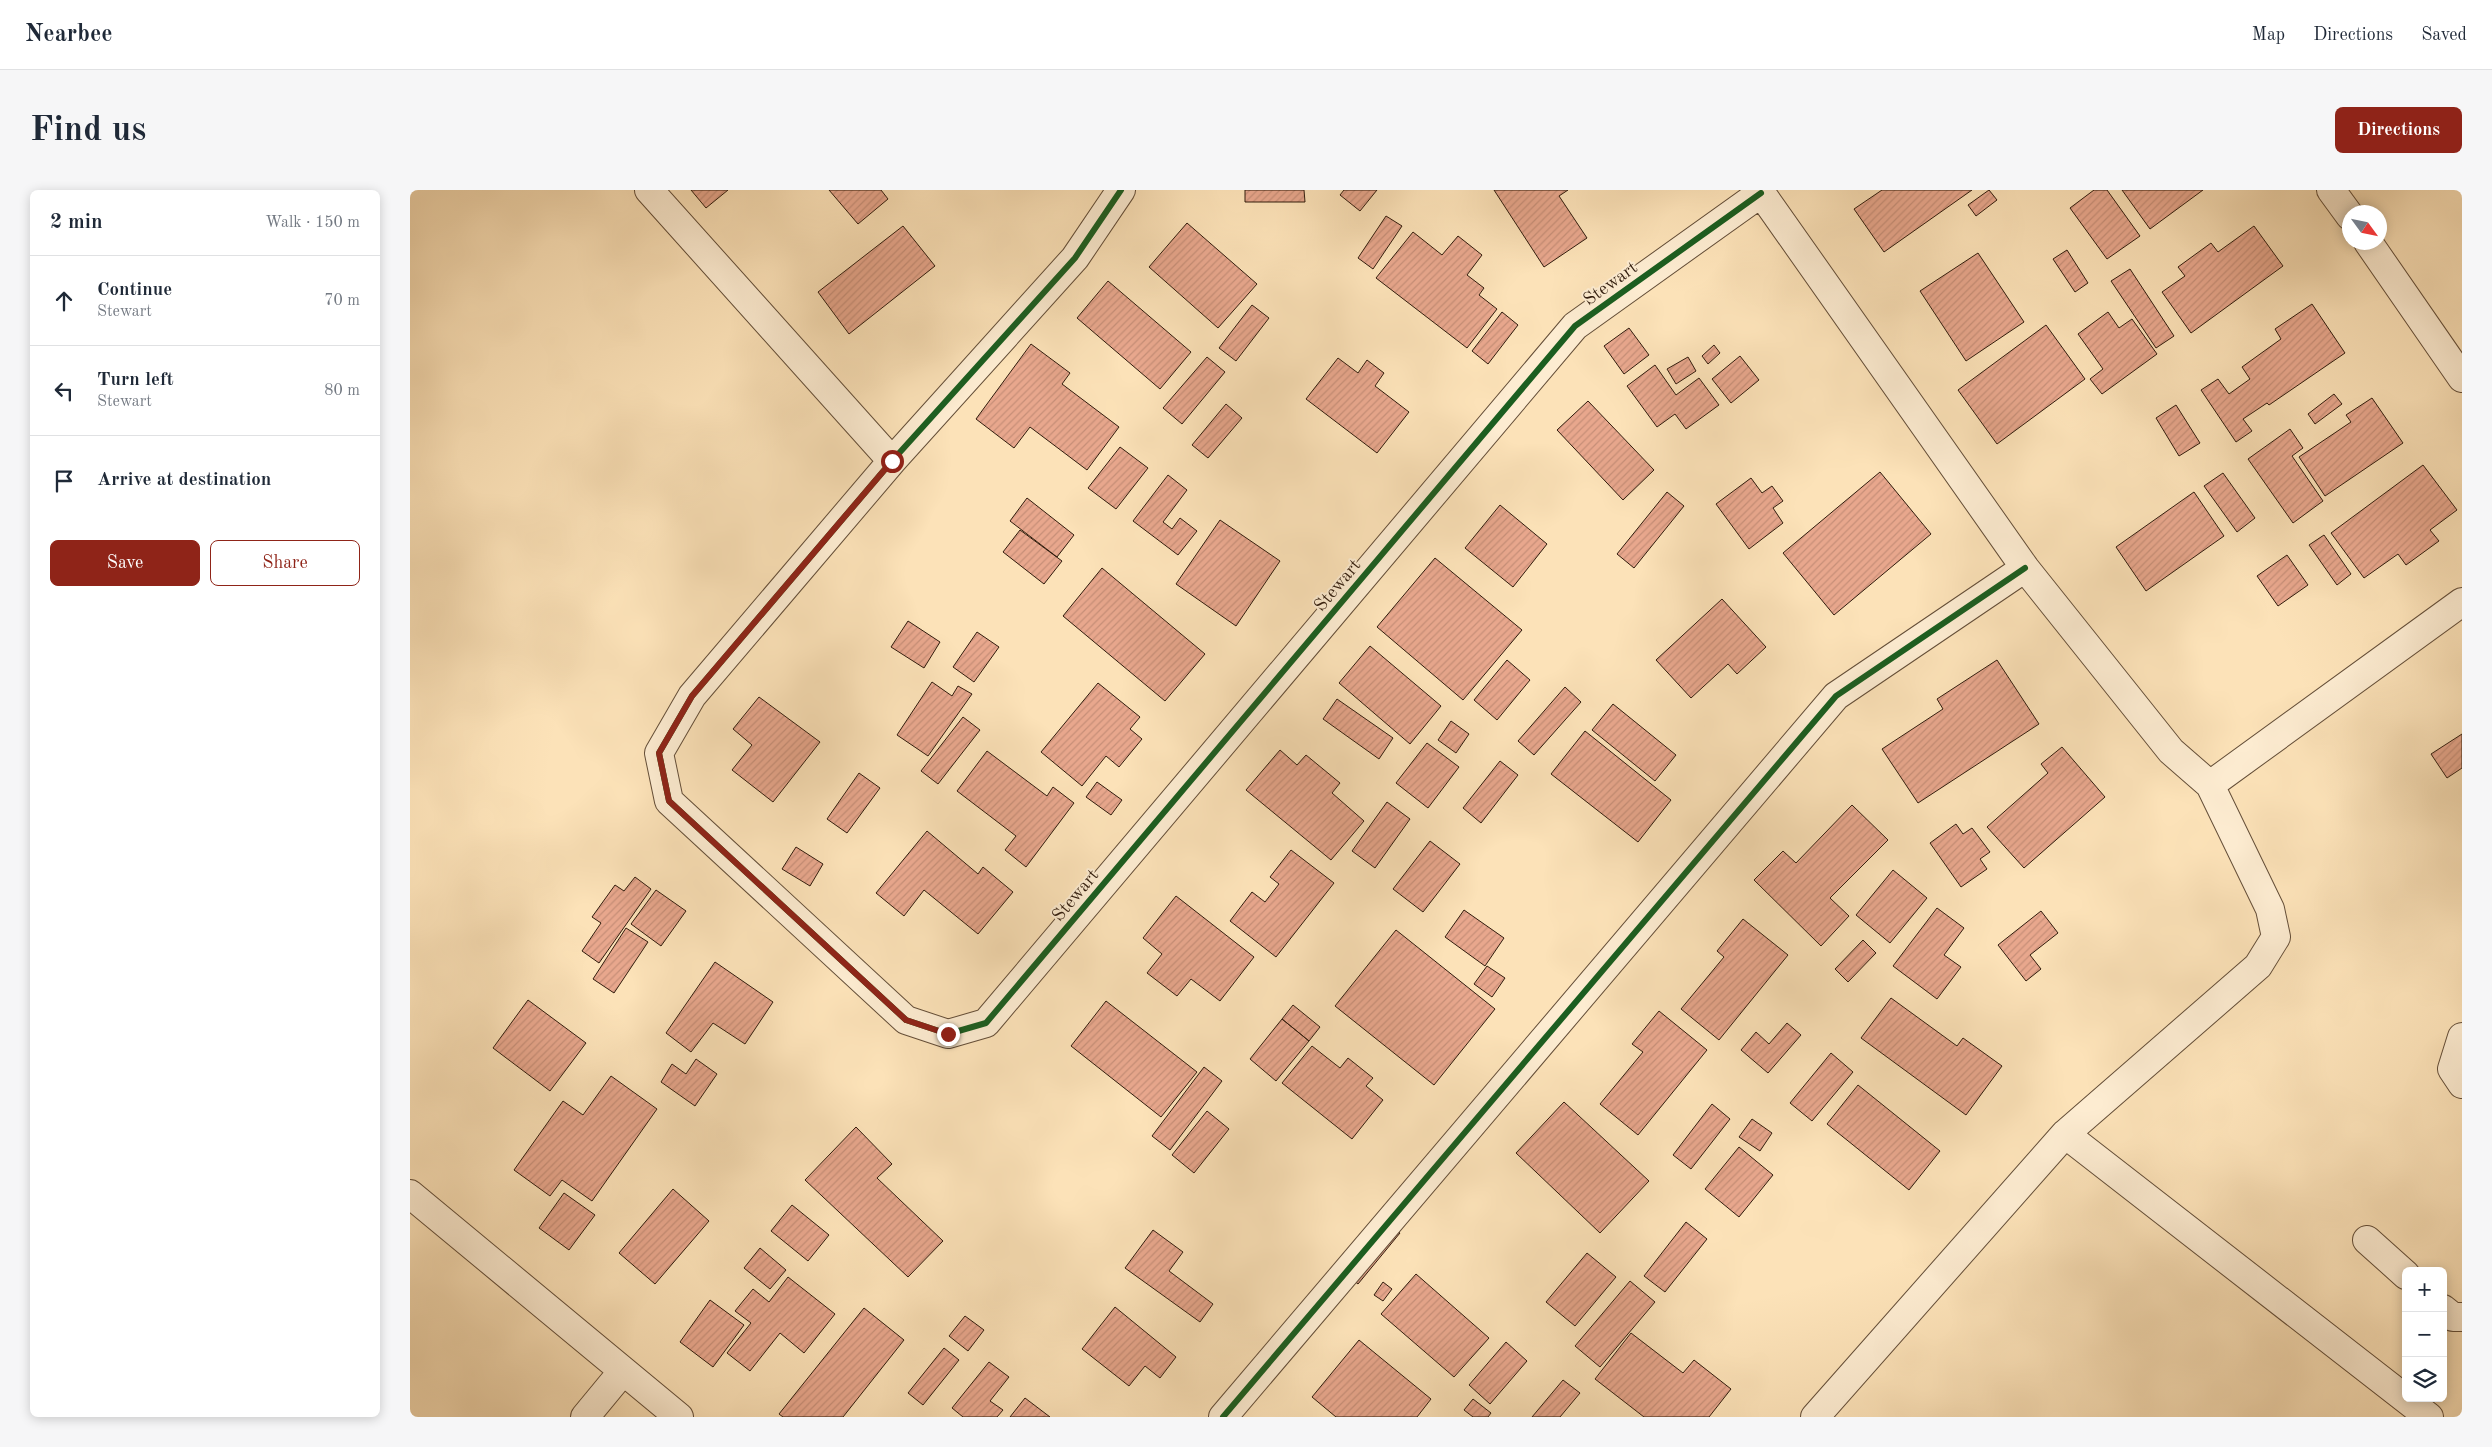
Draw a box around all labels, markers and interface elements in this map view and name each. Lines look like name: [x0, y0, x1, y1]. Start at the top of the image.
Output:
text: Nearbee: [25, 23, 113, 47]
text: Map: [2252, 26, 2285, 44]
text: Directions: [2313, 26, 2393, 44]
text: Saved: [2421, 26, 2467, 44]
button: Directions: [2335, 107, 2462, 153]
text: Find us: [30, 113, 146, 148]
north arrow: [2342, 205, 2387, 250]
text: 2 min: [50, 212, 103, 233]
text: Walk · 150 m: [265, 215, 360, 231]
street label: Stewart: [1580, 258, 1641, 309]
text: Continue: [97, 281, 172, 300]
icon: ahead: [50, 287, 78, 315]
text: 70 m: [324, 293, 360, 309]
text: Stewart: [97, 304, 152, 320]
text: Turn left: [97, 371, 174, 390]
icon: left: [50, 377, 78, 405]
text: 80 m: [324, 383, 360, 399]
text: Stewart: [97, 394, 152, 410]
route start: [881, 450, 904, 473]
icon: arrive: [50, 467, 78, 495]
text: Arrive at destination: [97, 471, 271, 490]
button: Save: [50, 540, 200, 586]
button: Share: [210, 540, 360, 586]
street label: Stewart: [1311, 556, 1364, 615]
street label: Stewart: [1049, 866, 1102, 925]
route end: [937, 1023, 960, 1046]
map controls: [2402, 1267, 2447, 1402]
button: +: [2402, 1267, 2447, 1312]
button: −: [2402, 1312, 2447, 1357]
button: layers: [2402, 1357, 2447, 1402]

